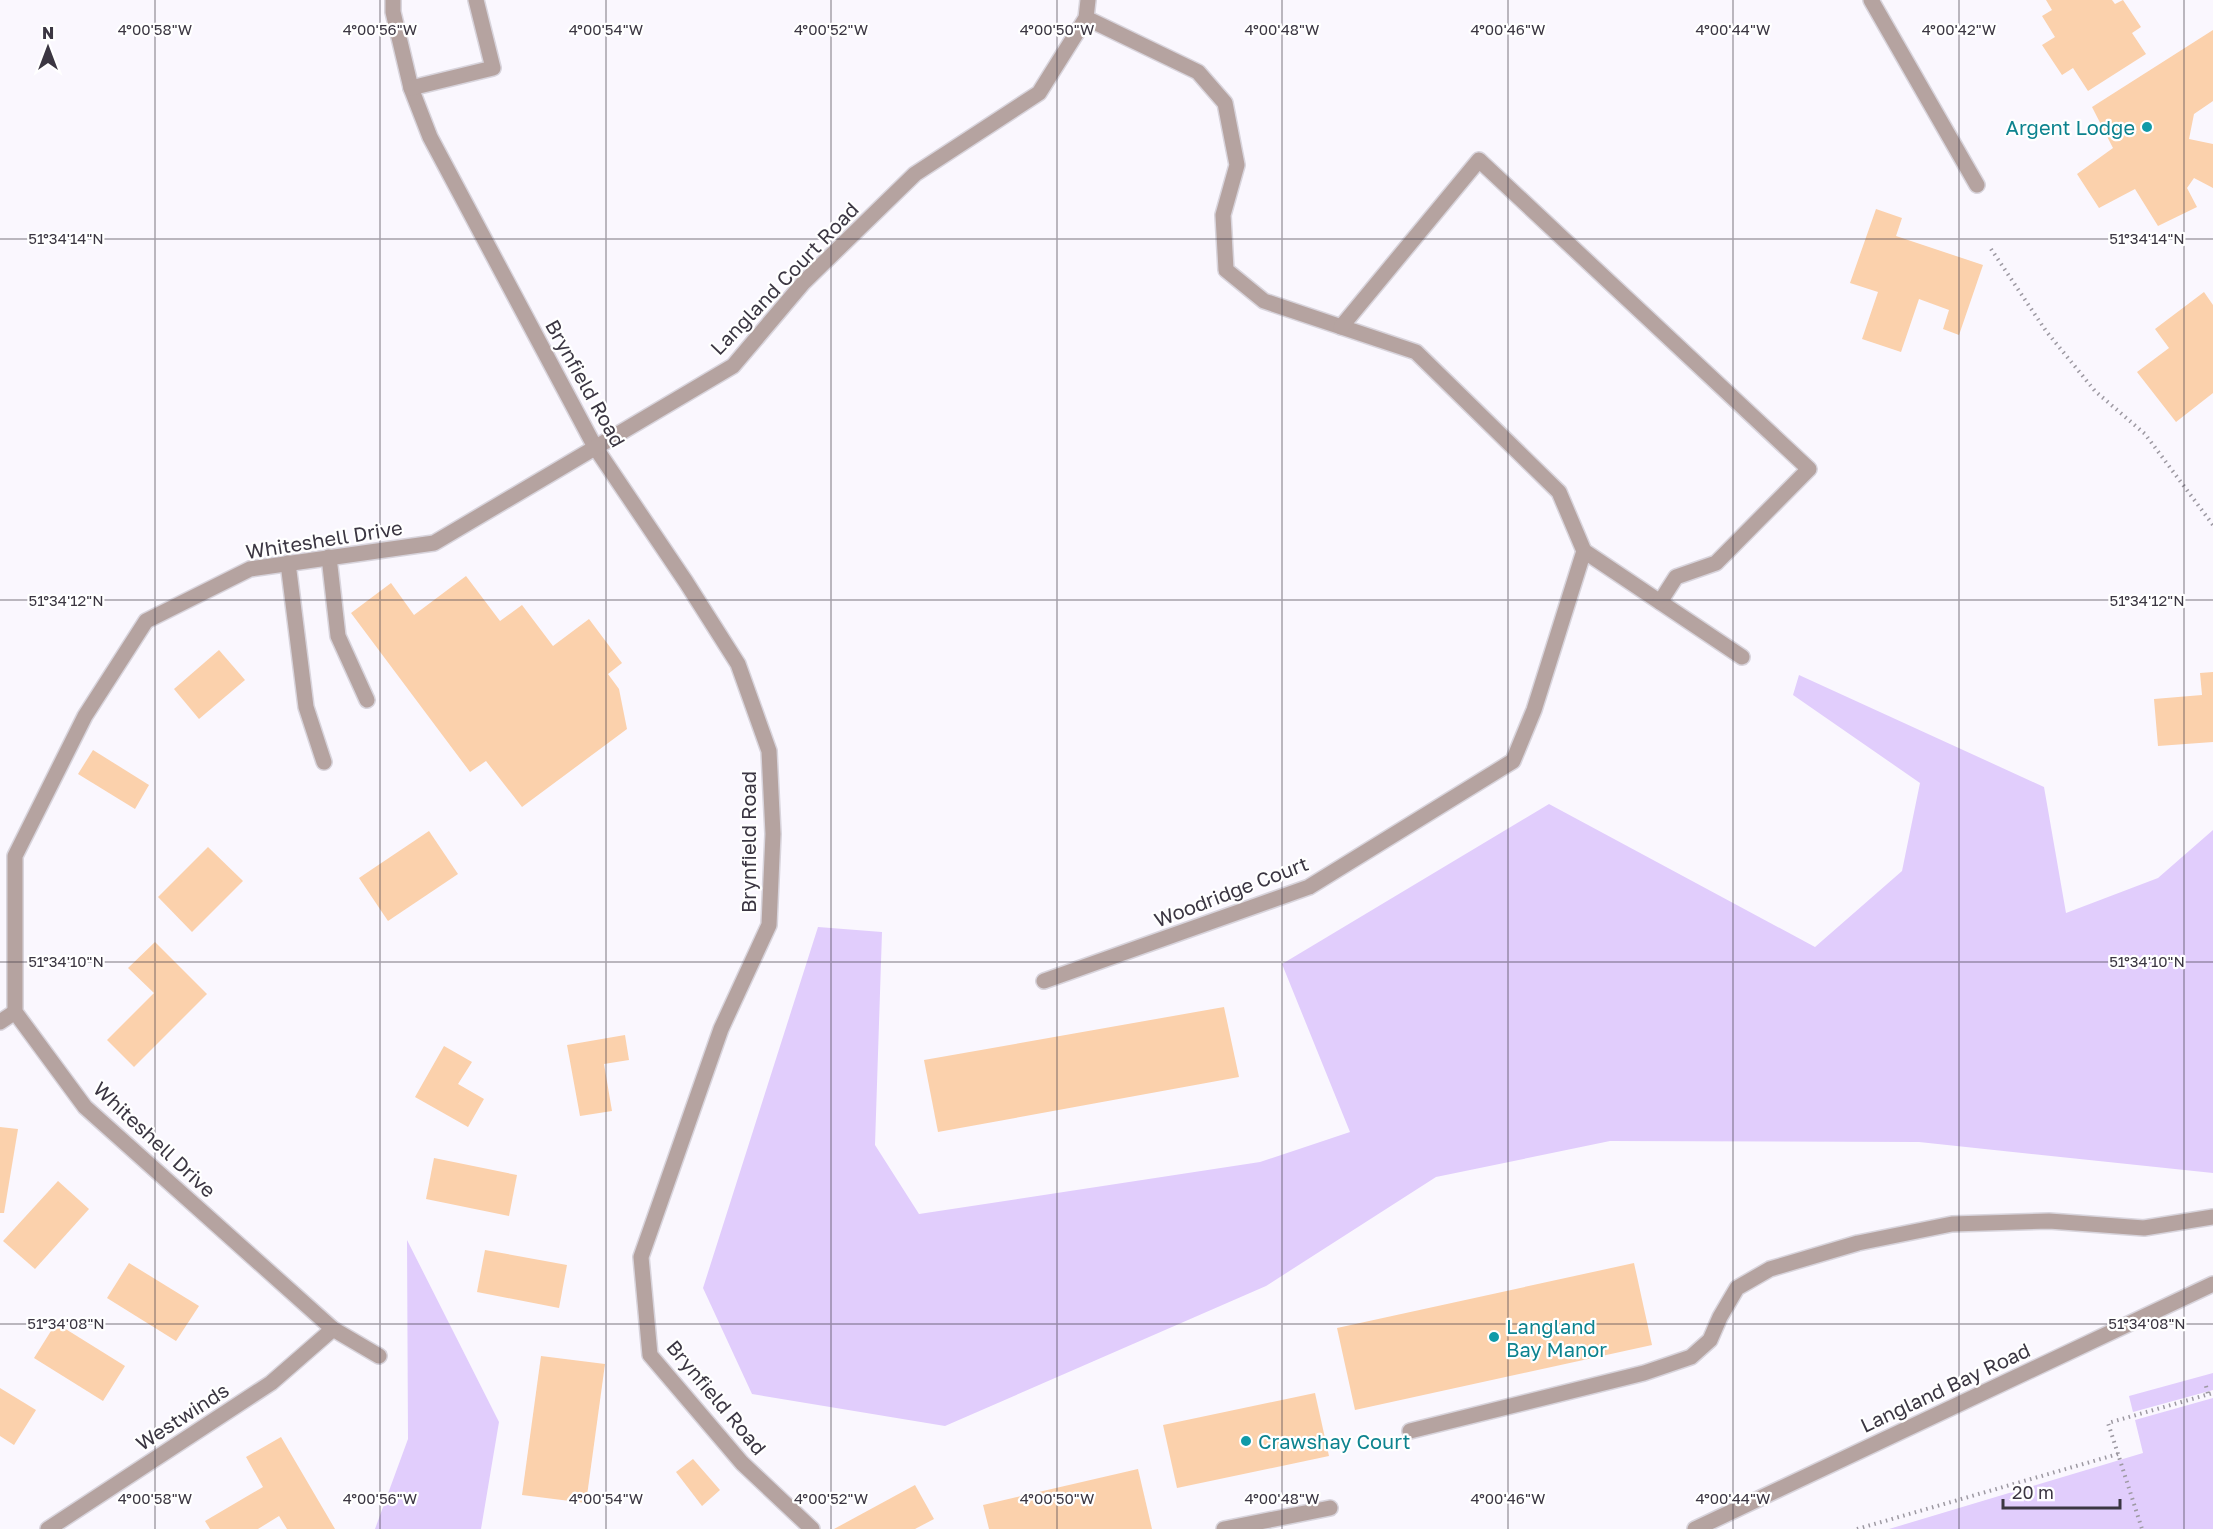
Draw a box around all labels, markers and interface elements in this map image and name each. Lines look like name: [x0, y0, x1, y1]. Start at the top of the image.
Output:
north arrow: [18, 18, 78, 78]
text: 4°00'58"W: [118, 20, 192, 38]
text: 4°00'56"W: [343, 20, 417, 38]
text: 4°00'54"W: [569, 20, 643, 38]
text: 4°00'52"W: [794, 20, 868, 38]
text: 4°00'50"W: [1020, 20, 1094, 38]
text: 4°00'48"W: [1244, 20, 1320, 38]
text: 4°00'46"W: [1471, 20, 1545, 38]
text: 4°00'44"W: [1695, 20, 1771, 38]
text: 4°00'42"W: [1922, 20, 1996, 38]
text: N: [42, 23, 54, 43]
place label: Argent Lodge: [2006, 115, 2135, 139]
marker: Argent Lodge: [2140, 120, 2154, 134]
street label: Langland Court Road: [705, 197, 863, 359]
text: 51°34'14"N: [28, 229, 104, 247]
text: 51°34'14"N: [2109, 229, 2185, 247]
street label: Brynfield Road: [541, 315, 631, 451]
street label: Whiteshell Drive: [244, 515, 404, 563]
text: 51°34'12"N: [28, 591, 104, 609]
text: 51°34'12"N: [2109, 591, 2185, 609]
street label: Brynfield Road: [736, 771, 760, 913]
street label: Woodridge Court: [1151, 851, 1311, 931]
text: 51°34'10"N: [28, 952, 104, 970]
text: 51°34'10"N: [2109, 952, 2185, 970]
street label: Whiteshell Drive: [89, 1076, 221, 1202]
text: 51°34'08"N: [27, 1314, 105, 1332]
place label: Langland Bay Manor: [1506, 1314, 1607, 1361]
text: 51°34'08"N: [2108, 1314, 2186, 1332]
marker: Langland Bay Manor: [1487, 1330, 1501, 1344]
street label: Brynfield Road: [662, 1335, 772, 1459]
street label: Langland Bay Road: [1856, 1337, 2034, 1437]
street label: Westwinds: [131, 1377, 233, 1455]
place label: Crawshay Court: [1258, 1429, 1410, 1453]
marker: Crawshay Court: [1239, 1434, 1253, 1448]
scale bar: [2003, 1472, 2120, 1510]
text: 20 m: [2012, 1481, 2054, 1503]
text: 4°00'58"W: [118, 1489, 192, 1507]
text: 4°00'56"W: [343, 1489, 417, 1507]
text: 4°00'54"W: [569, 1489, 643, 1507]
text: 4°00'52"W: [794, 1489, 868, 1507]
text: 4°00'50"W: [1020, 1489, 1094, 1507]
text: 4°00'48"W: [1244, 1489, 1320, 1507]
text: 4°00'46"W: [1471, 1489, 1545, 1507]
text: 4°00'44"W: [1695, 1489, 1771, 1507]

